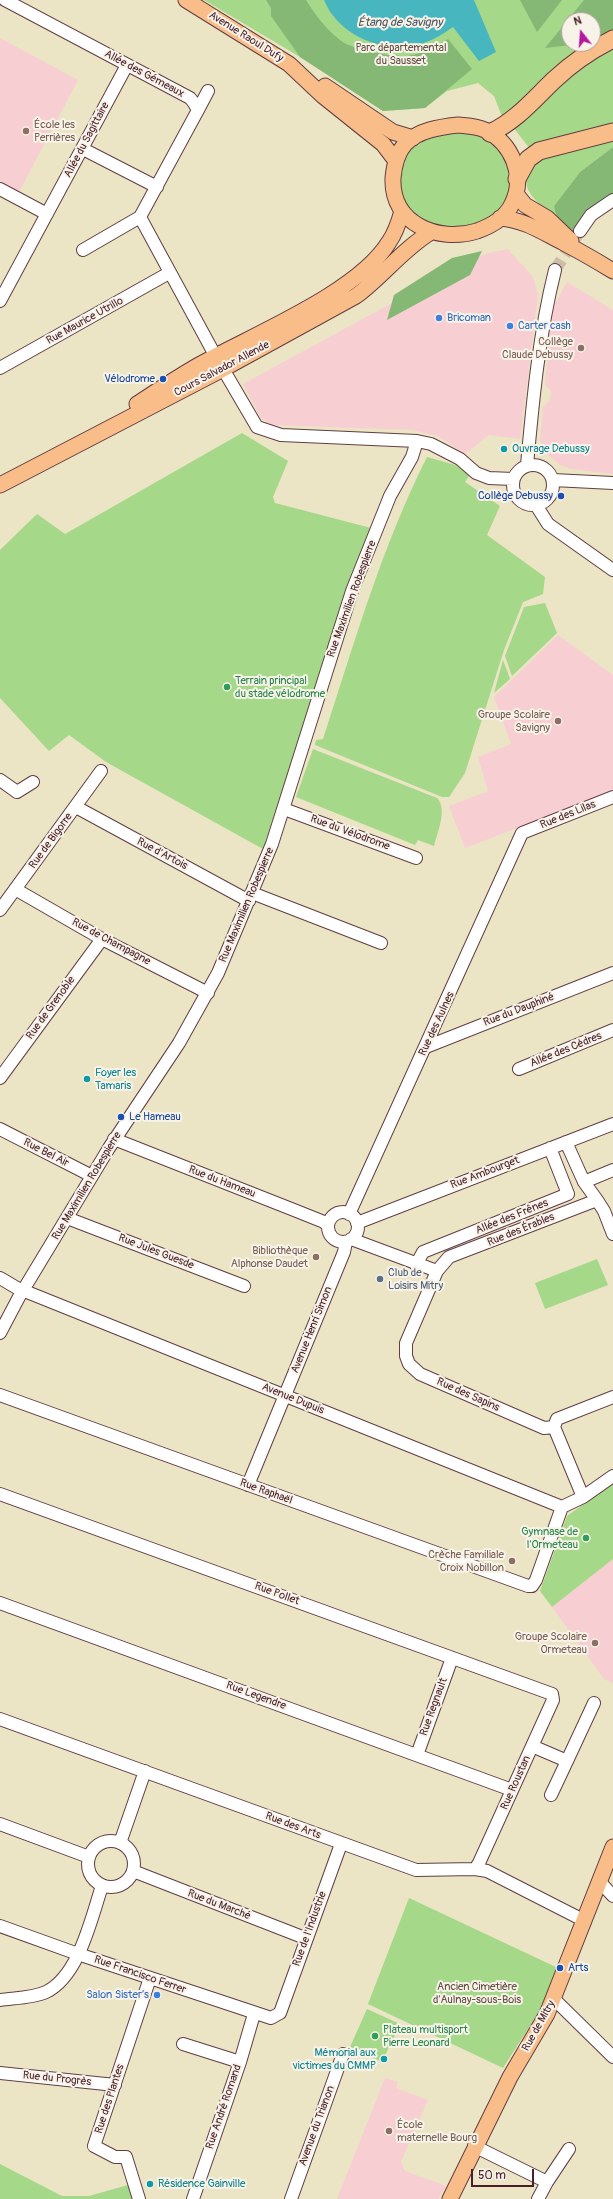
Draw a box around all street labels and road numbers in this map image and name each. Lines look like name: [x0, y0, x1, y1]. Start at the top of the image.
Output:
street label: Avenue Raoul Dufy: [206, 9, 286, 65]
street label: Allée des Gémeaux: [102, 47, 186, 101]
street label: Allée du Sagittaire: [62, 100, 112, 180]
street label: Rue Maurice Utrillo: [44, 294, 126, 348]
street label: Cours Salvador Allende: [172, 338, 272, 400]
street label: Rue Maximilien Robespierre: [325, 539, 379, 659]
street label: Rue des Lilas: [538, 798, 598, 832]
street label: Rue de Bigorre: [26, 811, 76, 871]
street label: Rue du Vélodrome: [308, 812, 392, 854]
street label: Rue d'Artois: [134, 835, 190, 873]
street label: Rue Maximilien Robespierre: [217, 845, 277, 965]
street label: Rue de Champagne: [69, 916, 153, 968]
street label: Rue de Grenoble: [24, 974, 78, 1042]
street label: Rue des Aulnes: [416, 990, 458, 1058]
street label: Rue du Dauphiné: [482, 990, 556, 1030]
street label: Allée des Cèdres: [528, 1030, 604, 1070]
street label: Rue Maximilien Robespierre: [49, 1130, 125, 1242]
street label: Rue Bel Air: [21, 1136, 71, 1170]
street label: Rue Ambourget: [449, 1154, 521, 1192]
street label: Rue du Hameau: [187, 1163, 257, 1201]
street label: Allée des Frênes: [474, 1196, 550, 1238]
street label: Rue des Érables: [485, 1210, 557, 1250]
street label: Rue Jules Guesde: [116, 1232, 196, 1272]
street label: Avenue Henri Simon: [289, 1285, 335, 1375]
street label: Rue des Sapins: [435, 1375, 501, 1415]
street label: Avenue Dupuis: [260, 1381, 326, 1417]
street label: Rue Raphaël: [238, 1476, 294, 1508]
street label: Rue Pollet: [253, 1580, 301, 1608]
street label: Rue Regnault: [417, 1676, 451, 1738]
street label: Rue Legendre: [224, 1679, 288, 1713]
street label: Rue Roustan: [498, 1754, 534, 1812]
street label: Rue des Arts: [263, 1810, 323, 1842]
street label: Rue du Marché: [186, 1887, 252, 1923]
street label: Rue de l'Industrie: [290, 1890, 330, 1968]
street label: Rue Francisco Ferrer: [92, 1953, 188, 1997]
street label: Rue de Mitry: [520, 1998, 558, 2054]
street label: Rue des Plantes: [93, 2063, 127, 2135]
street label: Rue André Romand: [203, 2063, 245, 2151]
street label: Rue du Progrès: [22, 2069, 92, 2089]
street label: Avenue du Trianon: [296, 2084, 338, 2168]

